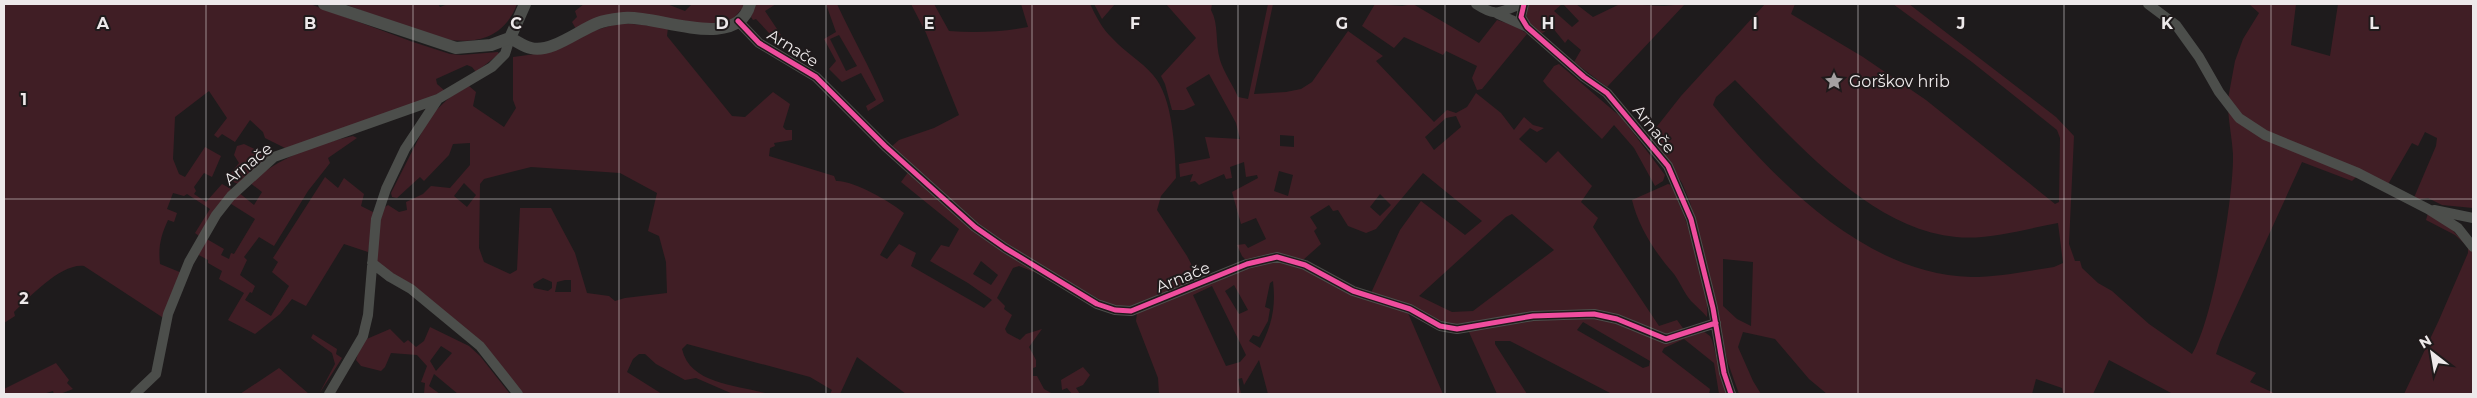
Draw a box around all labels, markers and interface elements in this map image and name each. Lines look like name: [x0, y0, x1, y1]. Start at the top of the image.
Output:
text: A: [96, 14, 110, 33]
text: B: [304, 14, 316, 33]
text: C: [510, 14, 522, 33]
text: D: [715, 14, 729, 33]
text: E: [924, 14, 934, 33]
text: F: [1130, 14, 1140, 33]
text: G: [1336, 14, 1348, 33]
text: H: [1542, 14, 1554, 33]
text: I: [1752, 14, 1758, 33]
text: J: [1956, 14, 1965, 33]
text: K: [2161, 14, 2174, 33]
text: L: [2369, 14, 2379, 33]
street label: Arnače: [764, 25, 822, 71]
place icon: Gorškov hrib: [1823, 70, 1845, 92]
place label: Gorškov hrib: [1849, 72, 1950, 91]
text: 1: [21, 90, 27, 109]
street label: Arnače: [1629, 101, 1679, 157]
street label: Arnače: [220, 139, 276, 189]
street label: Arnače: [1153, 258, 1213, 296]
text: 2: [19, 289, 29, 308]
north arrow: [2407, 328, 2457, 378]
text: N: [2416, 331, 2435, 352]

